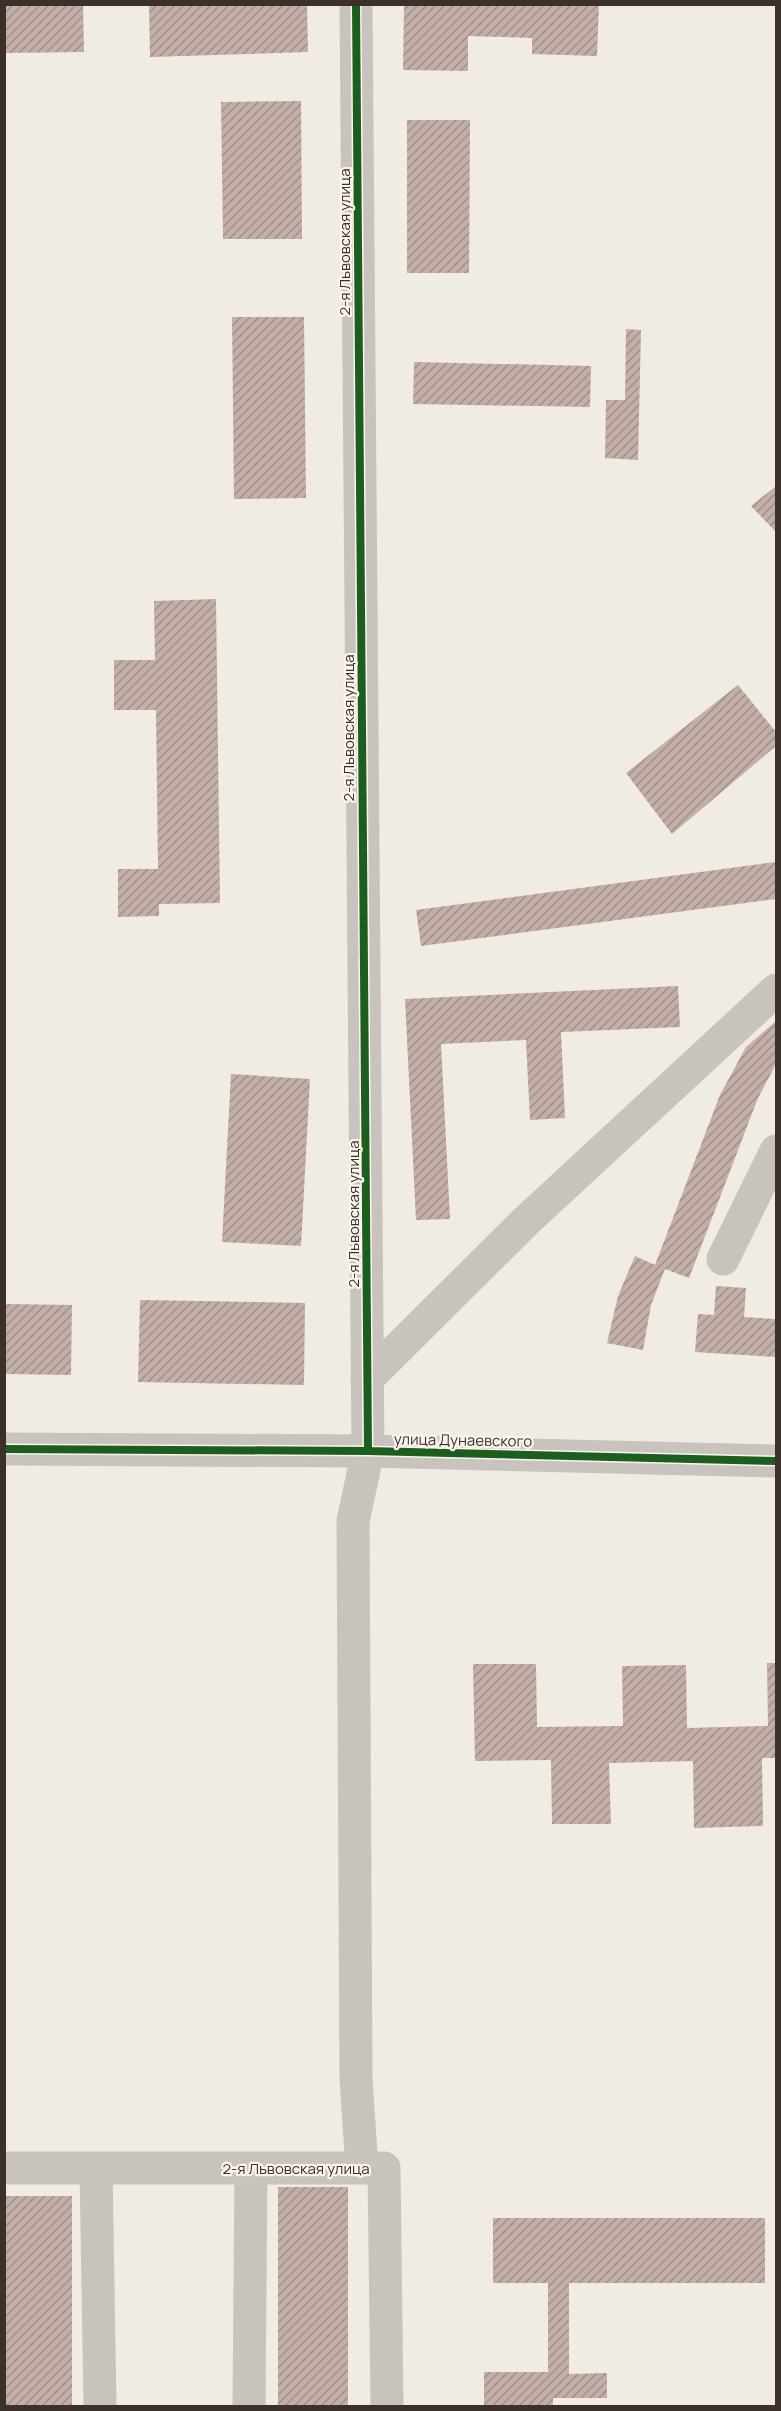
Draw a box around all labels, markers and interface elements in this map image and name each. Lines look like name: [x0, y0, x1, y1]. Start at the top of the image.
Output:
street label: 2-я Львовская улица: [334, 168, 355, 316]
street label: 2-я Львовская улица: [338, 654, 359, 802]
street label: 2-я Львовская улица: [343, 1140, 364, 1288]
street label: улица Дунаевского: [394, 1428, 533, 1452]
street label: 2-я Львовская улица: [222, 2158, 370, 2179]

